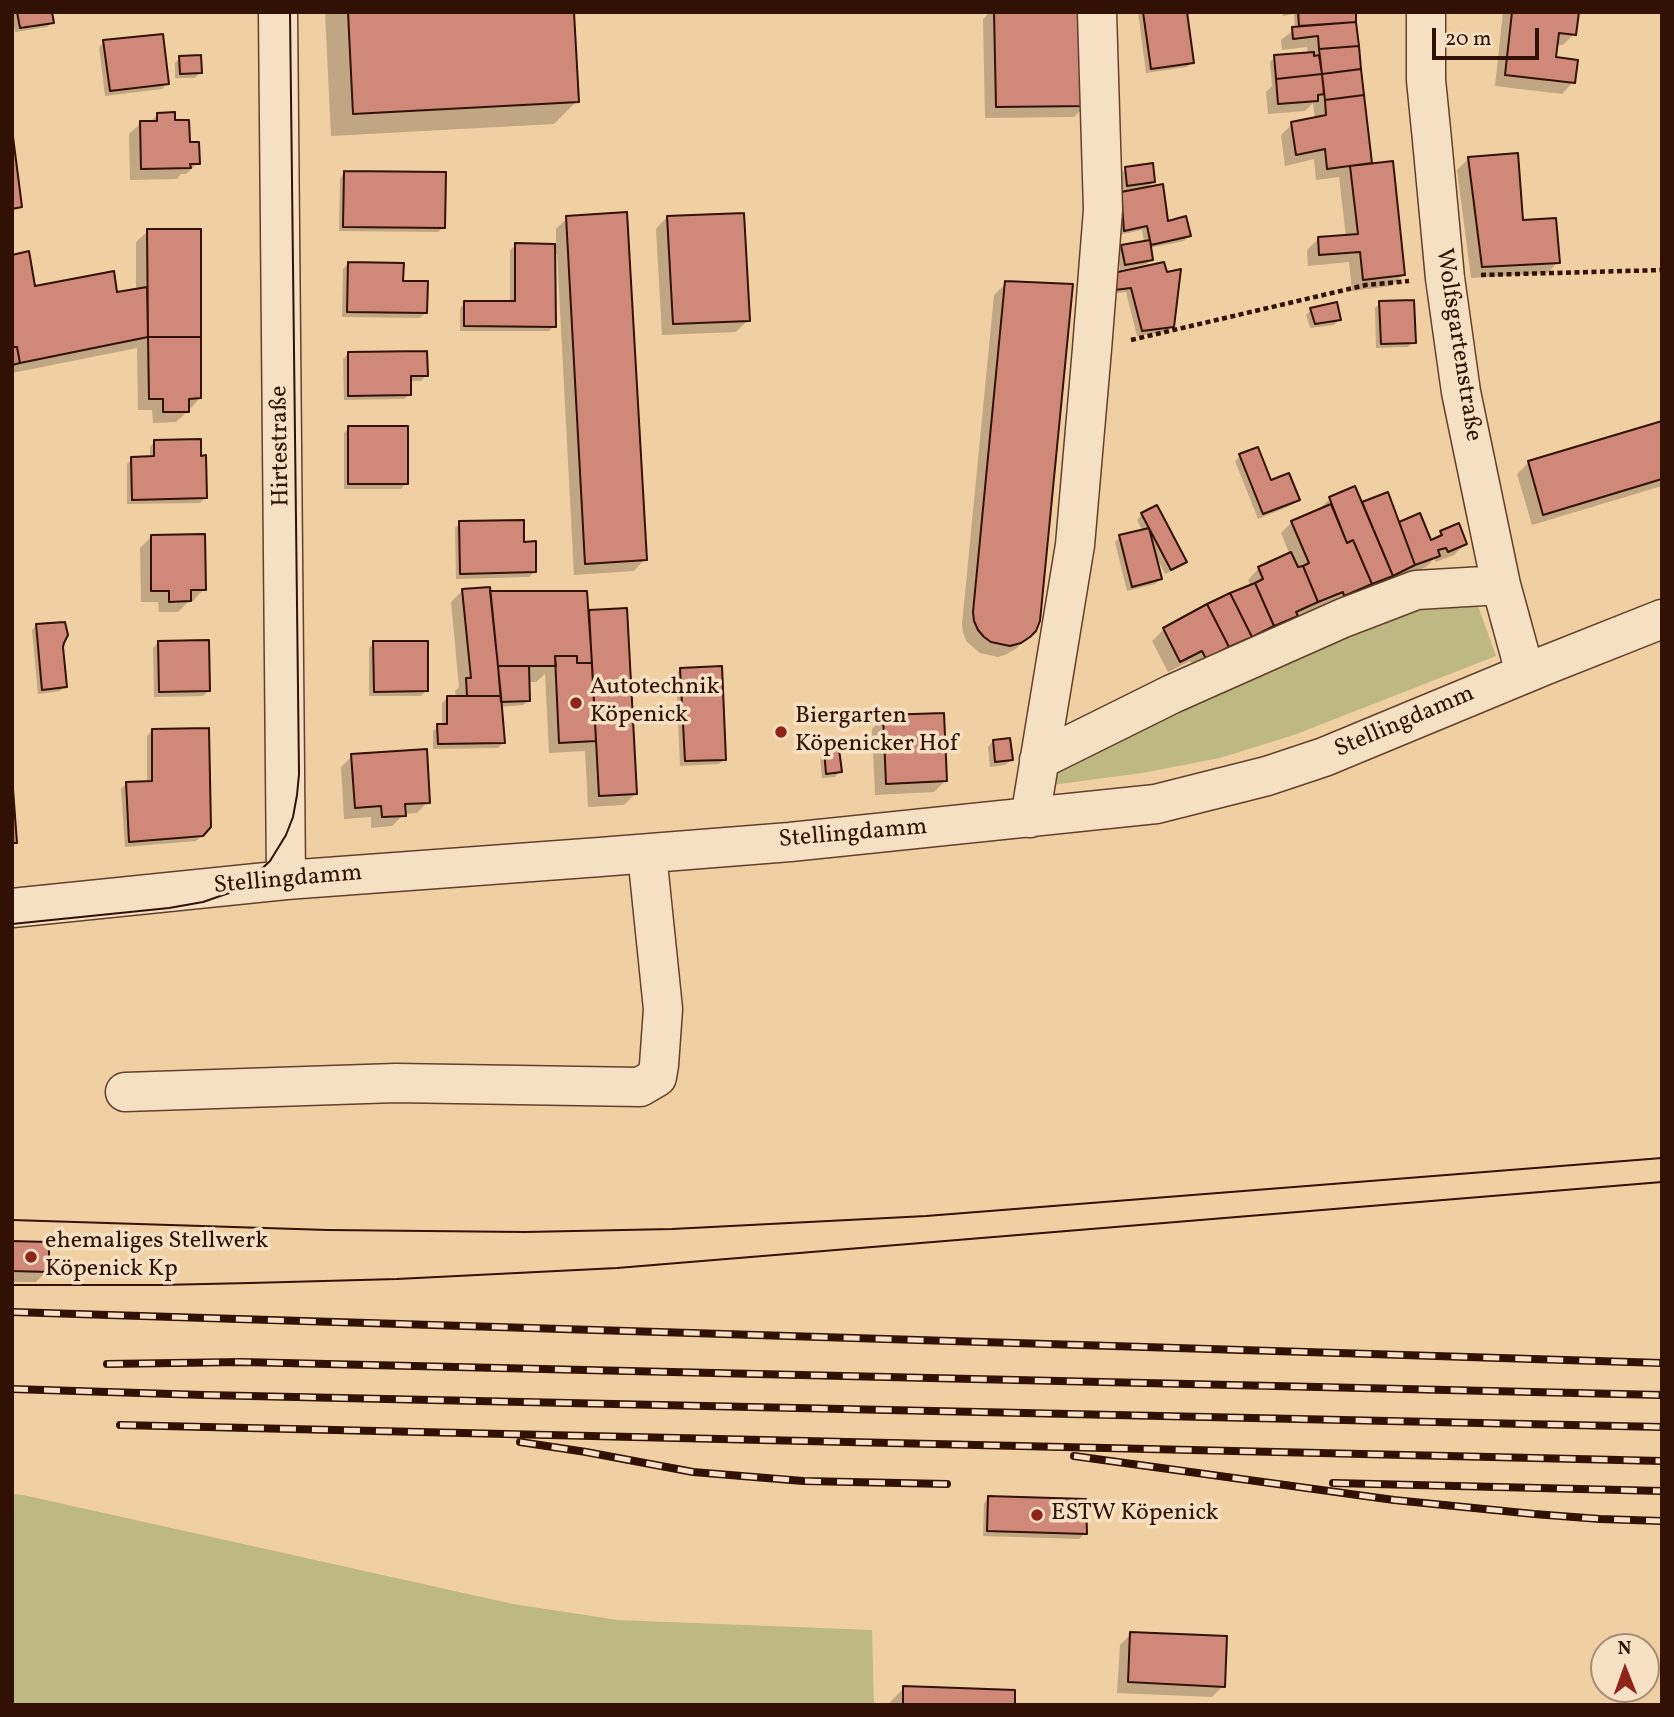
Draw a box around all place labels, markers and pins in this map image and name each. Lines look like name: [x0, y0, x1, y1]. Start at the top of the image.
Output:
place label: Autotechnik Köpenick: [590, 675, 720, 731]
marker: Autotechnik Köpenick: [568, 695, 584, 711]
place label: Biergarten Köpenicker Hof: [795, 704, 958, 760]
marker: Biergarten Köpenicker Hof: [773, 724, 789, 740]
place label: ehemaliges Stellwerk Köpenick Kp: [45, 1229, 268, 1285]
marker: ehemaliges Stellwerk Köpenick Kp: [23, 1249, 39, 1265]
place label: ESTW Köpenick: [1051, 1501, 1219, 1529]
marker: ESTW Köpenick: [1029, 1507, 1045, 1523]

